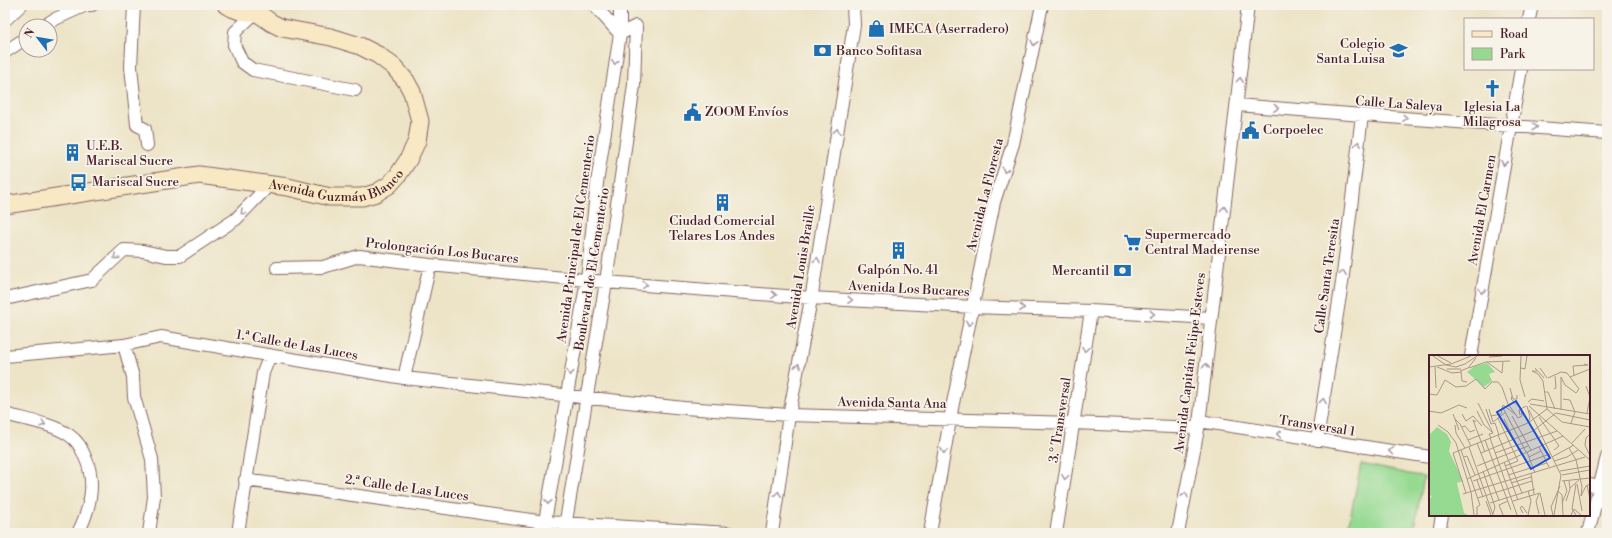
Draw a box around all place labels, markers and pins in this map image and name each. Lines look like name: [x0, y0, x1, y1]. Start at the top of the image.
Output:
shop icon: IMECA (Aserradero): [866, 19, 886, 39]
place label: IMECA (Aserradero): [889, 21, 1009, 37]
place label: Colegio Santa Luisa: [1317, 36, 1385, 67]
bank icon: Banco Sofitasa: [813, 41, 833, 61]
school or university icon: Colegio Santa Luisa: [1388, 41, 1408, 61]
place label: Banco Sofitasa: [835, 43, 922, 59]
church icon: Iglesia La Milagrosa: [1482, 78, 1502, 98]
place label: Iglesia La Milagrosa: [1463, 99, 1522, 130]
public building icon: ZOOM Envíos: [682, 102, 702, 122]
place label: ZOOM Envíos: [705, 104, 789, 120]
public building icon: Corpoelec: [1240, 120, 1260, 140]
place label: Corpoelec: [1263, 122, 1324, 138]
place label: U.E.B. Mariscal Sucre: [86, 138, 174, 169]
building icon: U.E.B. Mariscal Sucre: [63, 143, 83, 163]
bus stop icon: Mariscal Sucre: [69, 172, 89, 192]
place label: Mariscal Sucre: [92, 174, 180, 190]
building icon: Ciudad Comercial Telares Los Andes: [712, 192, 732, 212]
place label: Ciudad Comercial Telares Los Andes: [669, 213, 775, 244]
place label: Supermercado Central Madeirense: [1145, 227, 1260, 258]
supermarket icon: Supermercado Central Madeirense: [1122, 232, 1142, 252]
building icon: Galpón No. 41: [888, 241, 908, 261]
bank icon: Mercantil: [1112, 261, 1132, 281]
place label: Galpón No. 41: [857, 262, 939, 278]
place label: Mercantil: [1052, 263, 1109, 279]

